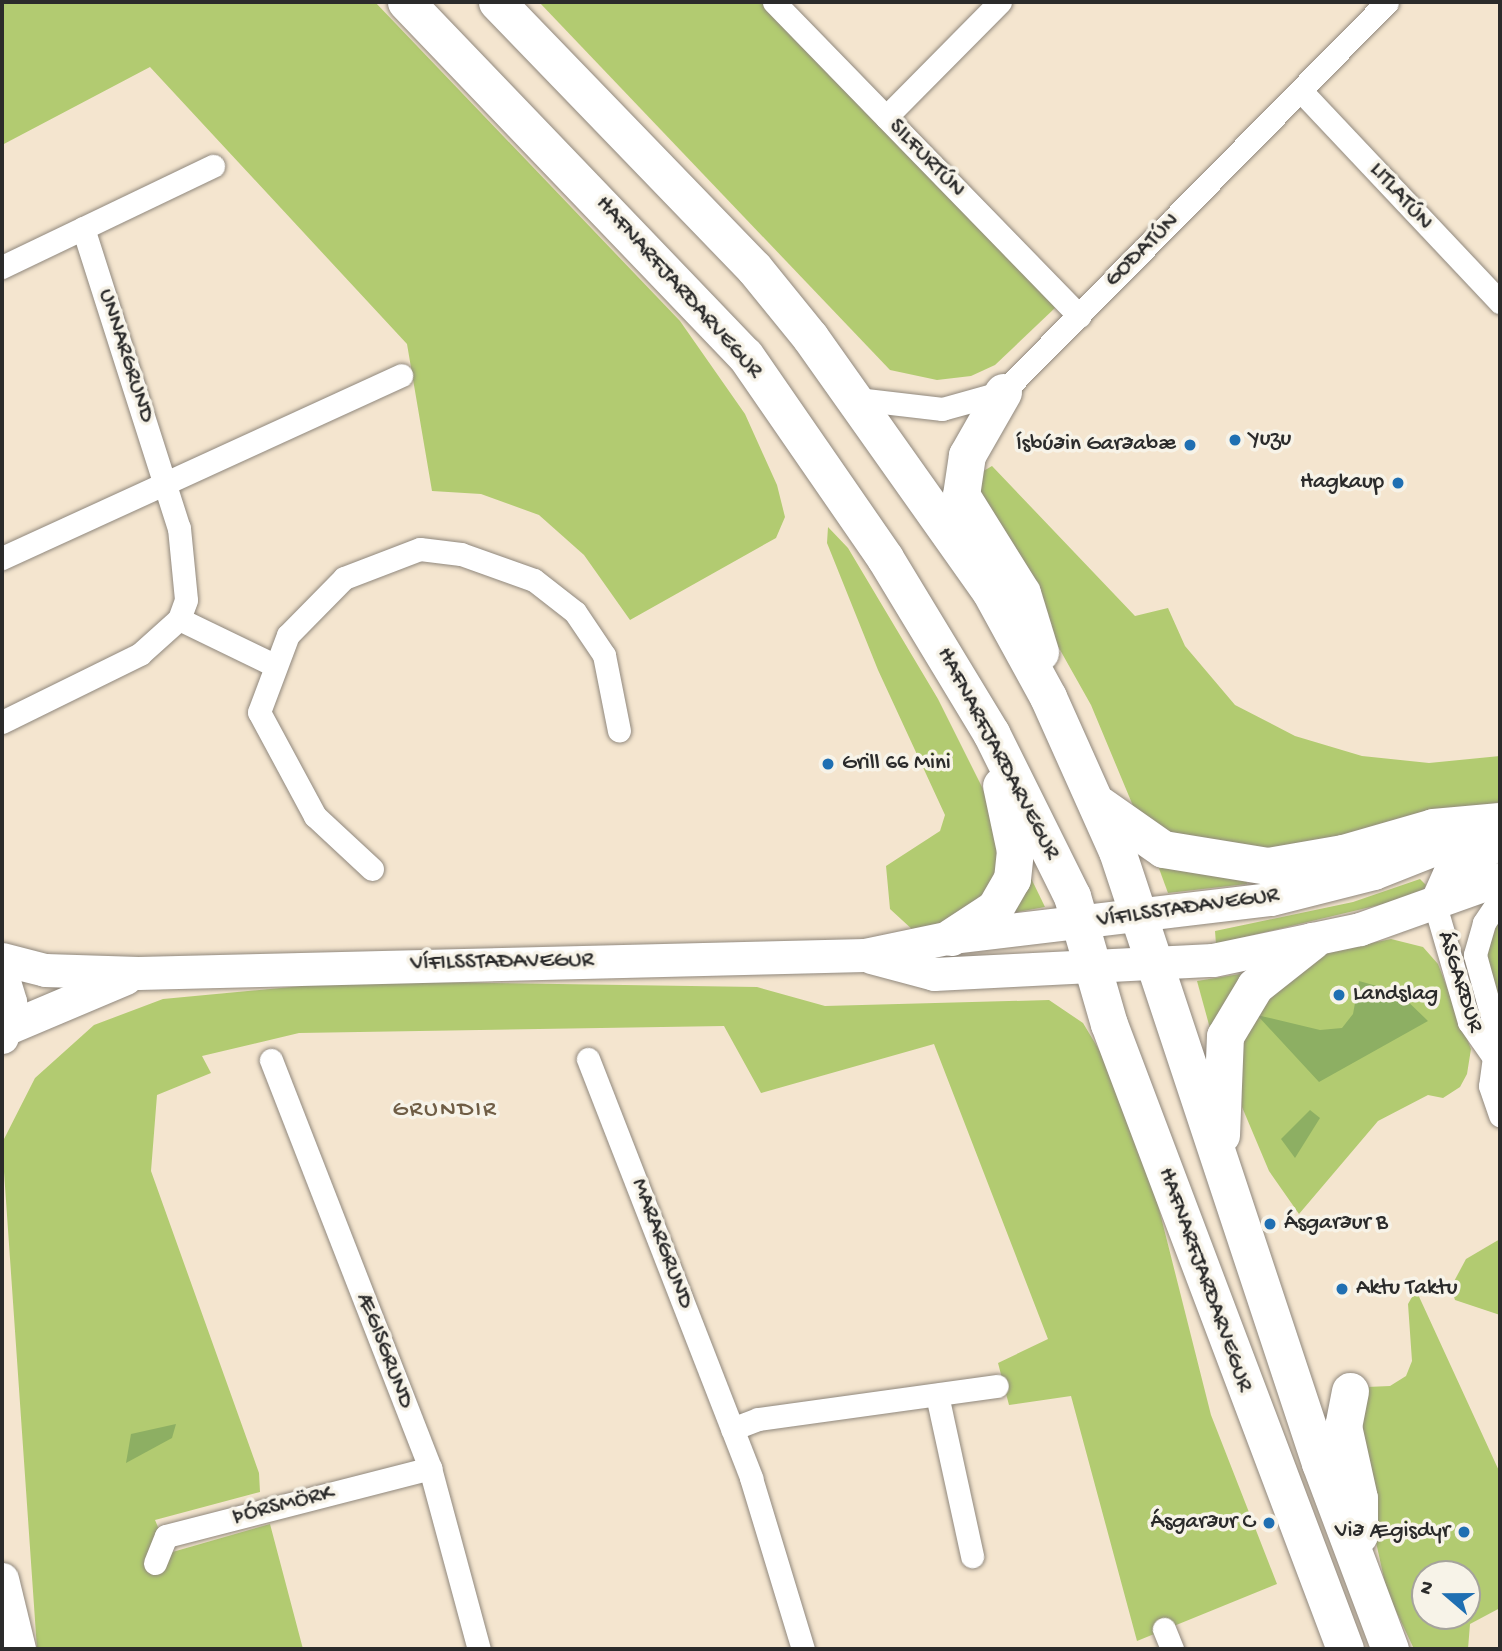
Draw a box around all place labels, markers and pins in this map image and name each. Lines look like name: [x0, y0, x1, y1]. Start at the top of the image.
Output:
place label: Yuzu: [1249, 426, 1291, 454]
place label: Ísbúðin Garðabæ: [1016, 431, 1176, 459]
marker: Yuzu: [1227, 432, 1243, 448]
marker: Ísbúðin Garðabæ: [1182, 437, 1198, 453]
place label: Hagkaup: [1300, 469, 1384, 497]
marker: Hagkaup: [1390, 475, 1406, 491]
place label: Grill 66 Mini: [842, 750, 951, 778]
marker: Grill 66 Mini: [820, 756, 836, 772]
place label: Landslag: [1353, 981, 1438, 1009]
marker: Landslag: [1331, 987, 1347, 1003]
place label: Ásgarður B: [1284, 1210, 1388, 1238]
marker: Ásgarður B: [1262, 1216, 1278, 1232]
place label: Aktu Taktu: [1356, 1275, 1458, 1303]
marker: Aktu Taktu: [1334, 1281, 1350, 1297]
place label: Ásgarður C: [1150, 1509, 1255, 1537]
marker: Ásgarður C: [1261, 1515, 1277, 1531]
place label: Við Ægisdyr: [1335, 1518, 1450, 1546]
marker: Við Ægisdyr: [1456, 1524, 1472, 1540]

